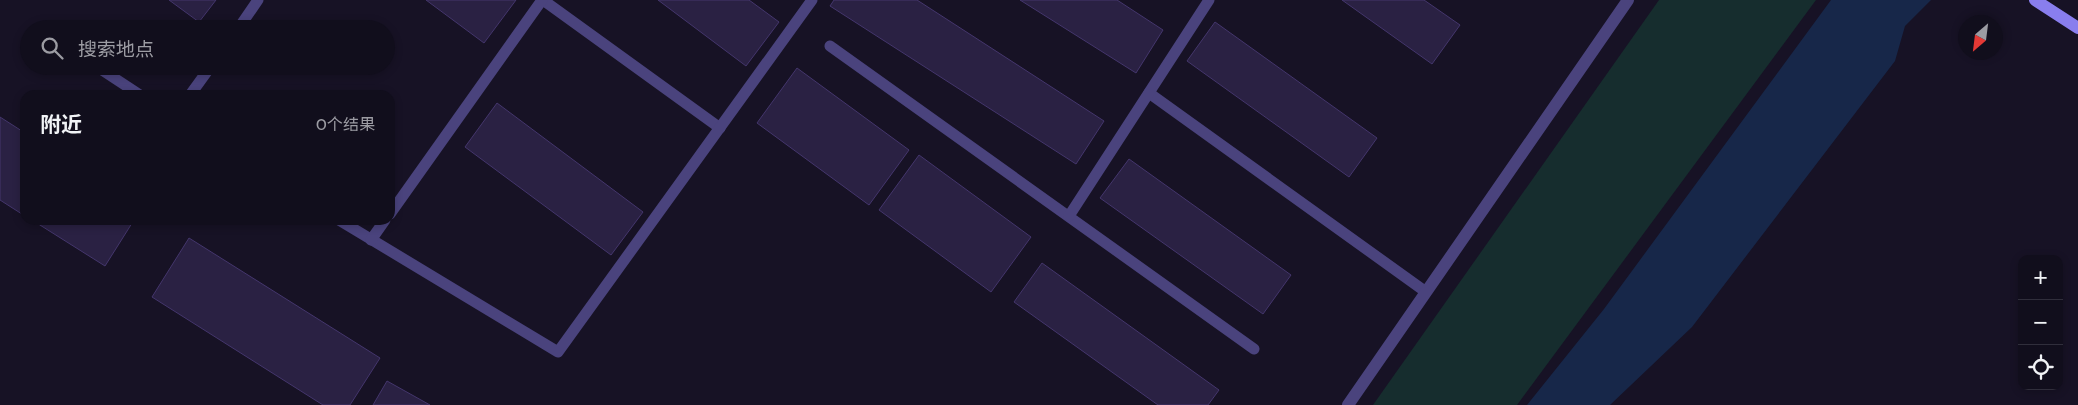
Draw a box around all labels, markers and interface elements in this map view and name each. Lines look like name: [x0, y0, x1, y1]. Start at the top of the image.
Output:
north arrow: [1958, 15, 2003, 60]
search box: [20, 20, 395, 75]
icon: search: [38, 34, 66, 62]
text: 搜索地点: [78, 38, 154, 61]
text: 附近: [40, 112, 82, 137]
text: 0个结果: [316, 115, 375, 134]
map controls: [2018, 255, 2063, 390]
button: +: [2018, 255, 2063, 300]
button: −: [2018, 300, 2063, 345]
button: locate: [2018, 345, 2063, 390]

